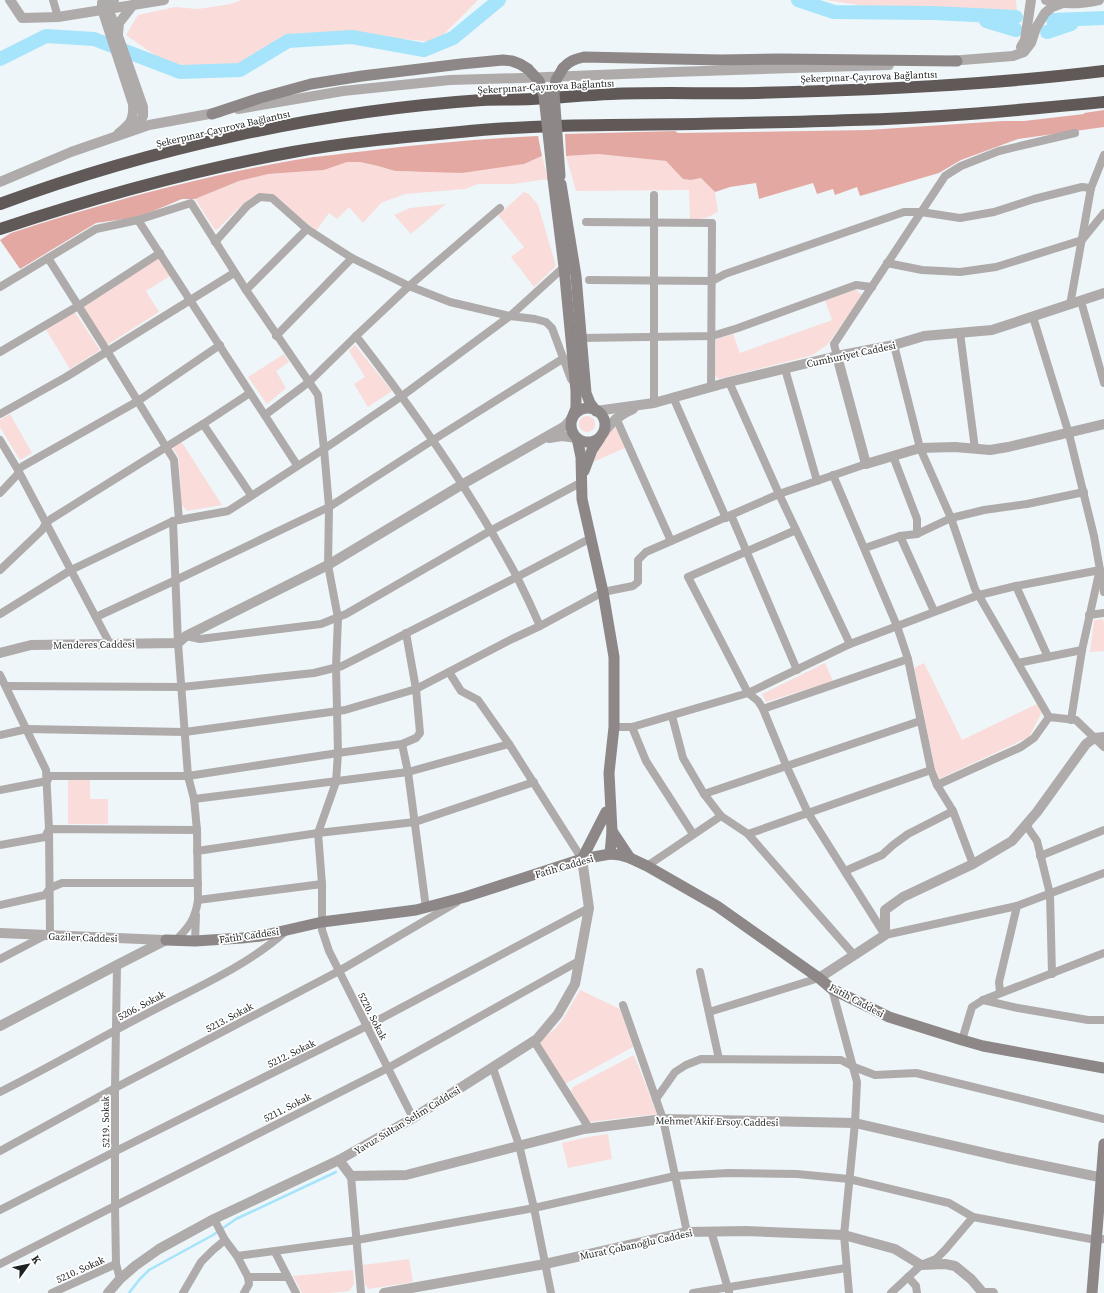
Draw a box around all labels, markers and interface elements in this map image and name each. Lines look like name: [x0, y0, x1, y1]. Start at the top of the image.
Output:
street label: Şekerpınar-Çayırova Bağlantısı: [800, 68, 938, 85]
street label: Şekerpınar-Çayırova Bağlantısı: [477, 76, 615, 97]
street label: Şekerpınar-Çayırova Bağlantısı: [155, 107, 291, 150]
street label: Cumhuriyet Caddesi: [805, 339, 897, 370]
street label: Menderes Caddesi: [53, 637, 135, 652]
street label: Fatih Caddesi: [533, 852, 595, 881]
street label: Fatih Caddesi: [218, 925, 280, 946]
street label: Gaziler Caddesi: [48, 930, 118, 945]
street label: Fatih Caddesi: [827, 981, 886, 1020]
street label: 5206. Sokak: [115, 987, 168, 1023]
street label: 5220. Sokak: [355, 990, 390, 1043]
street label: 5213. Sokak: [203, 999, 256, 1035]
street label: 5212. Sokak: [265, 1036, 318, 1071]
street label: Yavuz Sultan Selim Caddesi: [352, 1084, 463, 1157]
street label: 5211. Sokak: [261, 1090, 314, 1125]
street label: 5219. Sokak: [99, 1095, 112, 1148]
street label: Mehmet Akif Ersoy Caddesi: [655, 1114, 779, 1129]
street label: Murat Çobanoğlu Caddesi: [579, 1226, 694, 1263]
north arrow: [8, 1245, 48, 1285]
text: K: [28, 1253, 45, 1267]
street label: 5210. Sokak: [54, 1253, 107, 1286]

